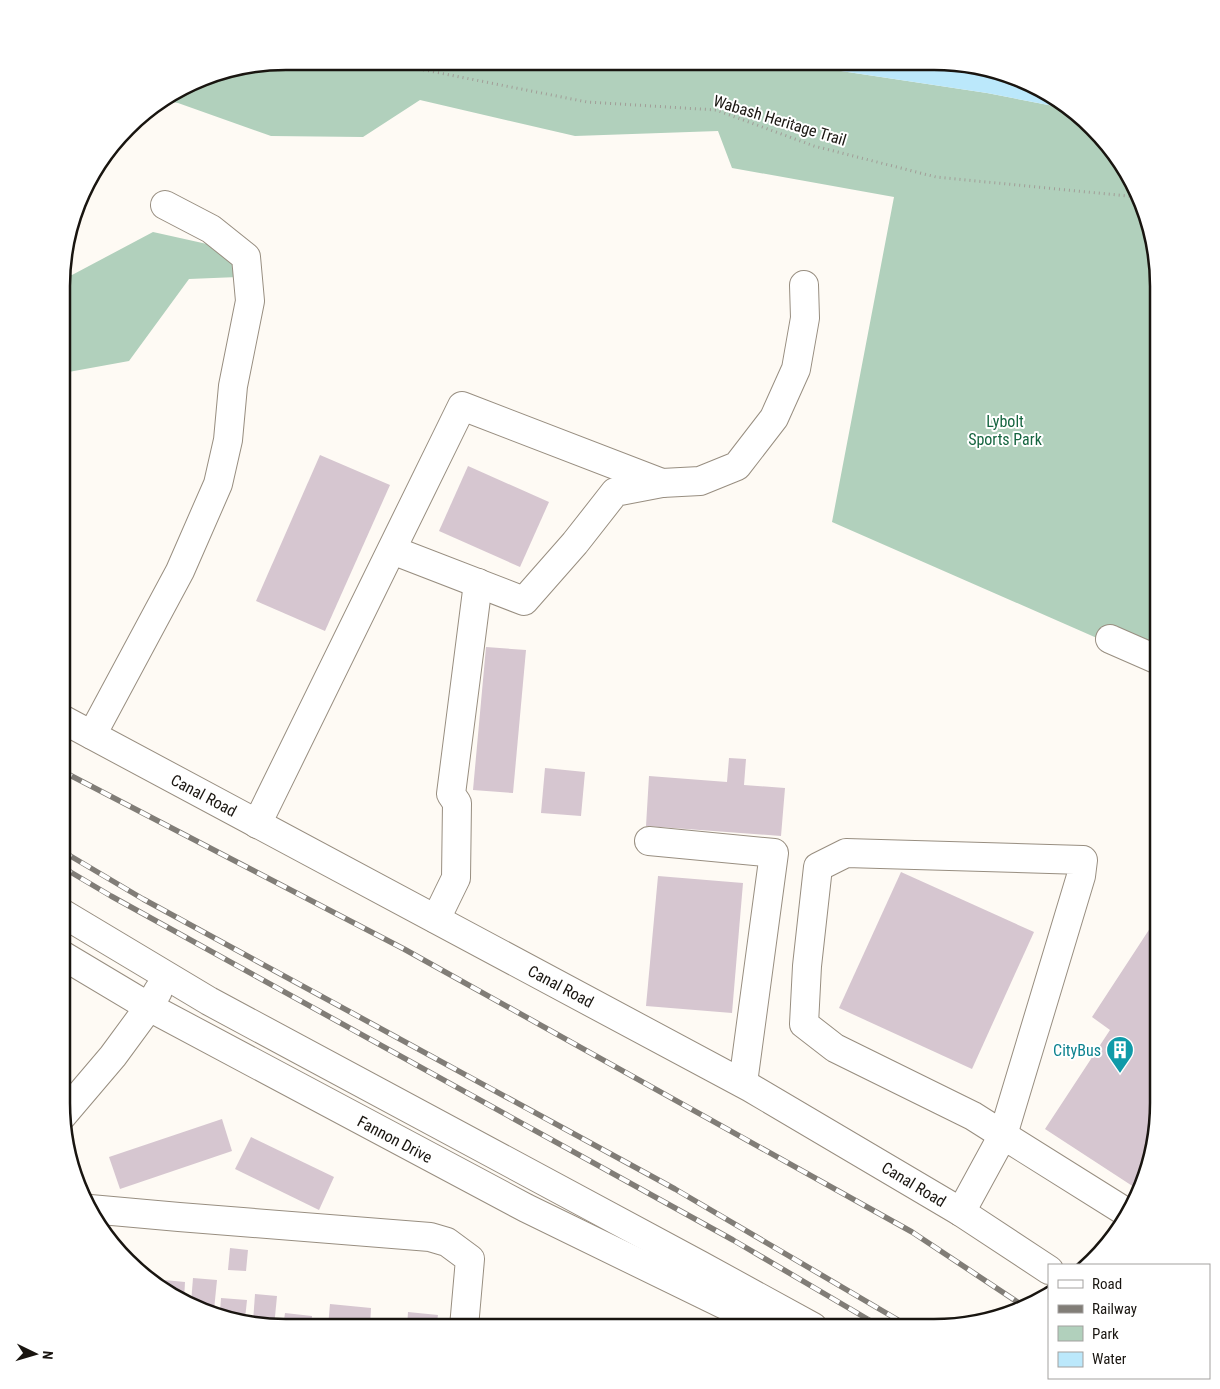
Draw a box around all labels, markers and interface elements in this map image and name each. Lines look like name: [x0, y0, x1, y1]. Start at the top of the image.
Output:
street label: Wabash Heritage Trail: [711, 91, 849, 150]
park label: Lybolt Sports Park: [968, 412, 1043, 449]
street label: Canal Road: [168, 770, 240, 821]
street label: Canal Road: [525, 961, 597, 1012]
building icon: CityBus: [1105, 1035, 1135, 1074]
place label: CityBus: [1053, 1041, 1101, 1060]
street label: Fannon Drive: [354, 1112, 435, 1167]
street label: Canal Road: [878, 1158, 949, 1211]
legend: [1048, 1264, 1210, 1379]
text: Road: [1092, 1275, 1122, 1293]
text: Railway: [1092, 1300, 1137, 1318]
text: Park: [1092, 1325, 1119, 1343]
north arrow: [10, 1329, 60, 1379]
text: N: [40, 1350, 56, 1360]
text: Water: [1092, 1350, 1127, 1368]

